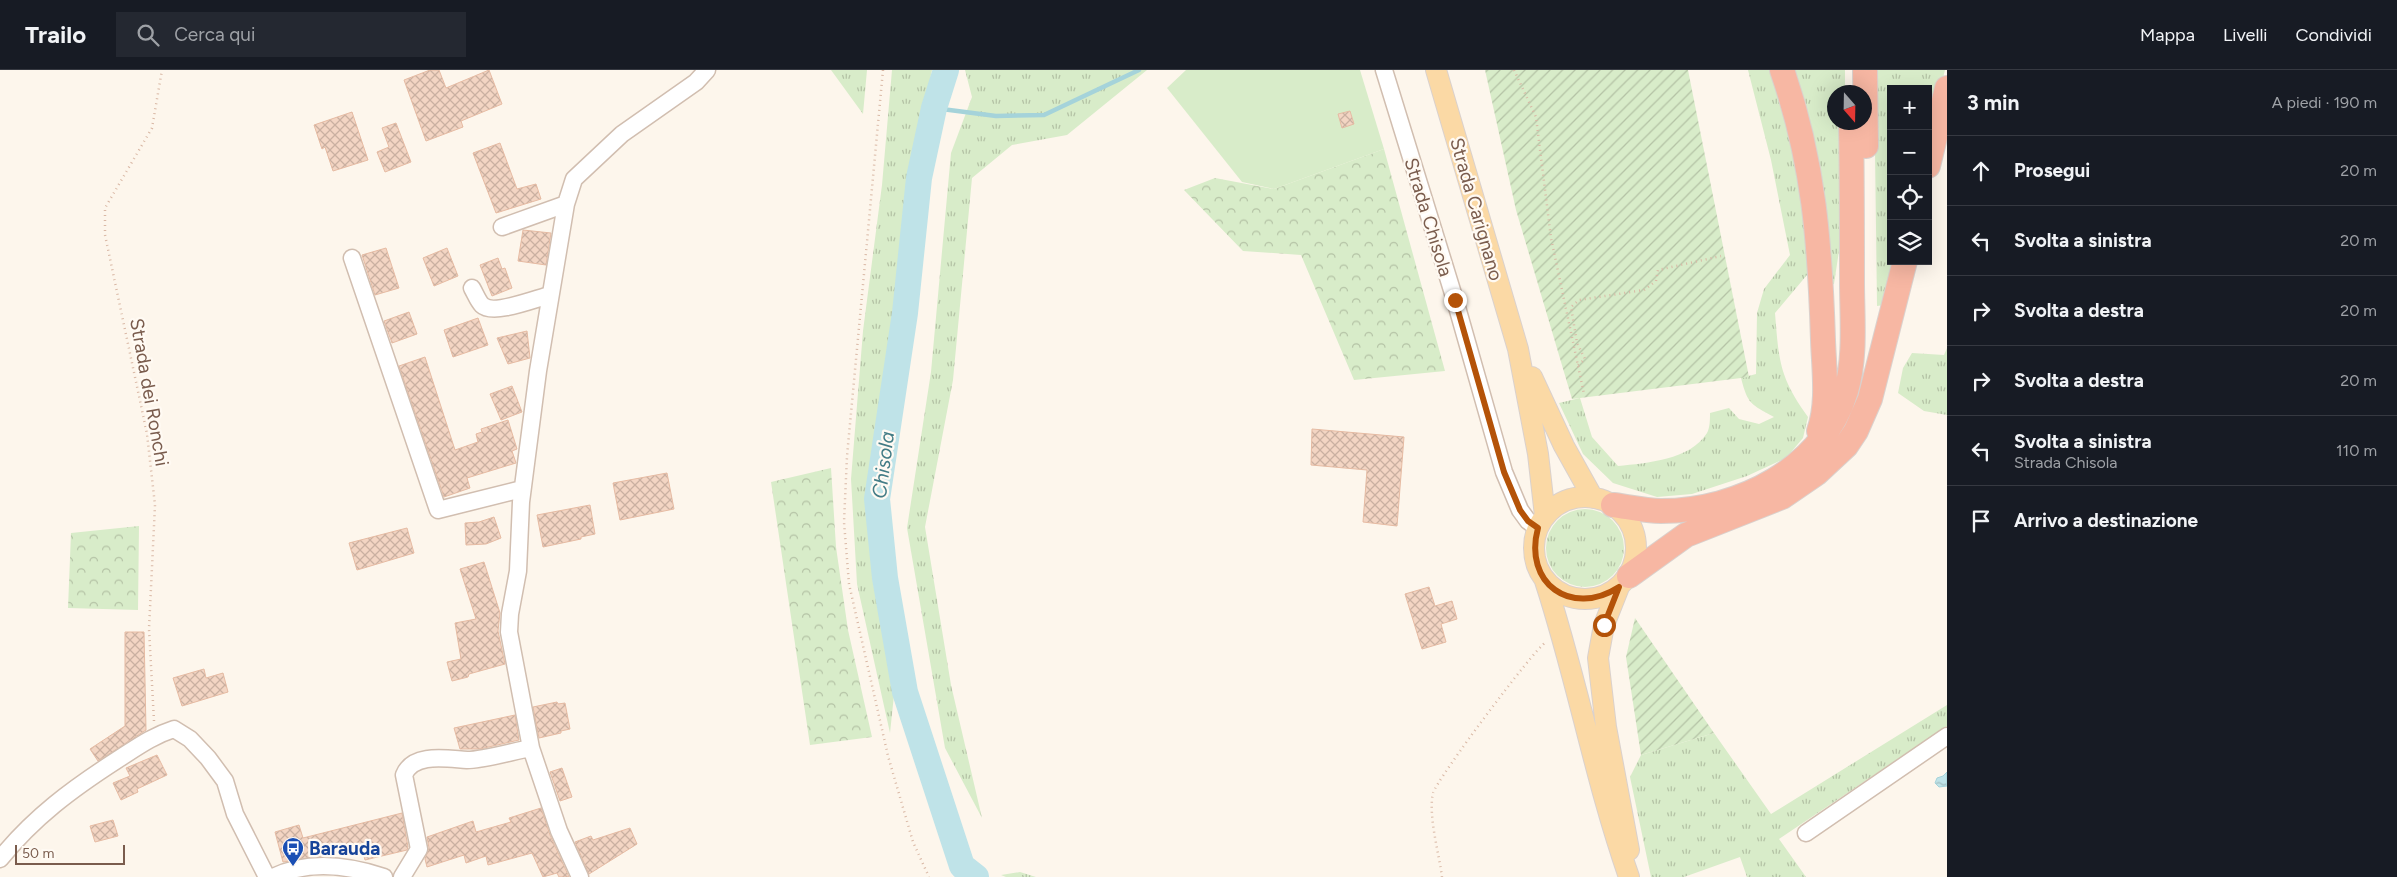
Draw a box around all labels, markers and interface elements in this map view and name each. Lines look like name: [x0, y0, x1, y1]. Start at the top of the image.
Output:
search box: [116, 12, 466, 57]
text: Trailo: [25, 20, 86, 49]
icon: search: [134, 21, 162, 49]
text: Cerca qui: [174, 23, 255, 46]
text: Mappa: [2140, 24, 2195, 46]
text: Livelli: [2223, 24, 2268, 46]
text: Condividi: [2296, 24, 2372, 46]
north arrow: [1827, 85, 1872, 130]
map controls: [1887, 85, 1932, 265]
button: +: [1887, 85, 1932, 130]
text: 3 min: [1967, 90, 2019, 115]
text: A piedi · 190 m: [2272, 93, 2377, 112]
button: −: [1887, 130, 1932, 175]
street label: Strada Carignano: [1445, 135, 1508, 283]
street label: Strada Chisola: [1400, 155, 1457, 279]
icon: ahead: [1967, 157, 1995, 185]
text: Prosegui: [2014, 159, 2090, 182]
text: 20 m: [2340, 161, 2377, 180]
button: locate: [1887, 175, 1932, 220]
button: layers: [1887, 220, 1932, 265]
icon: left: [1967, 227, 1995, 255]
text: Svolta a sinistra: [2014, 229, 2152, 252]
text: 20 m: [2340, 231, 2377, 250]
route end: [1444, 289, 1467, 312]
icon: right: [1967, 297, 1995, 325]
text: Svolta a destra: [2014, 299, 2144, 322]
text: 20 m: [2340, 301, 2377, 320]
street label: Strada dei Ronchi: [125, 316, 174, 468]
icon: right: [1967, 367, 1995, 395]
text: Svolta a destra: [2014, 369, 2144, 392]
text: 20 m: [2340, 371, 2377, 390]
water label: Chisola: [867, 430, 899, 500]
text: Svolta a sinistra: [2014, 430, 2152, 453]
icon: left: [1967, 437, 1995, 465]
text: 110 m: [2336, 441, 2377, 460]
text: Strada Chisola: [2014, 453, 2118, 472]
icon: arrive: [1967, 507, 1995, 535]
text: Arrivo a destinazione: [2014, 509, 2198, 532]
route start: [1593, 614, 1616, 637]
bus stop icon: Barauda: [281, 836, 305, 867]
place label: Barauda: [309, 837, 380, 860]
scale bar: [15, 842, 125, 865]
text: 50 m: [22, 845, 54, 862]

